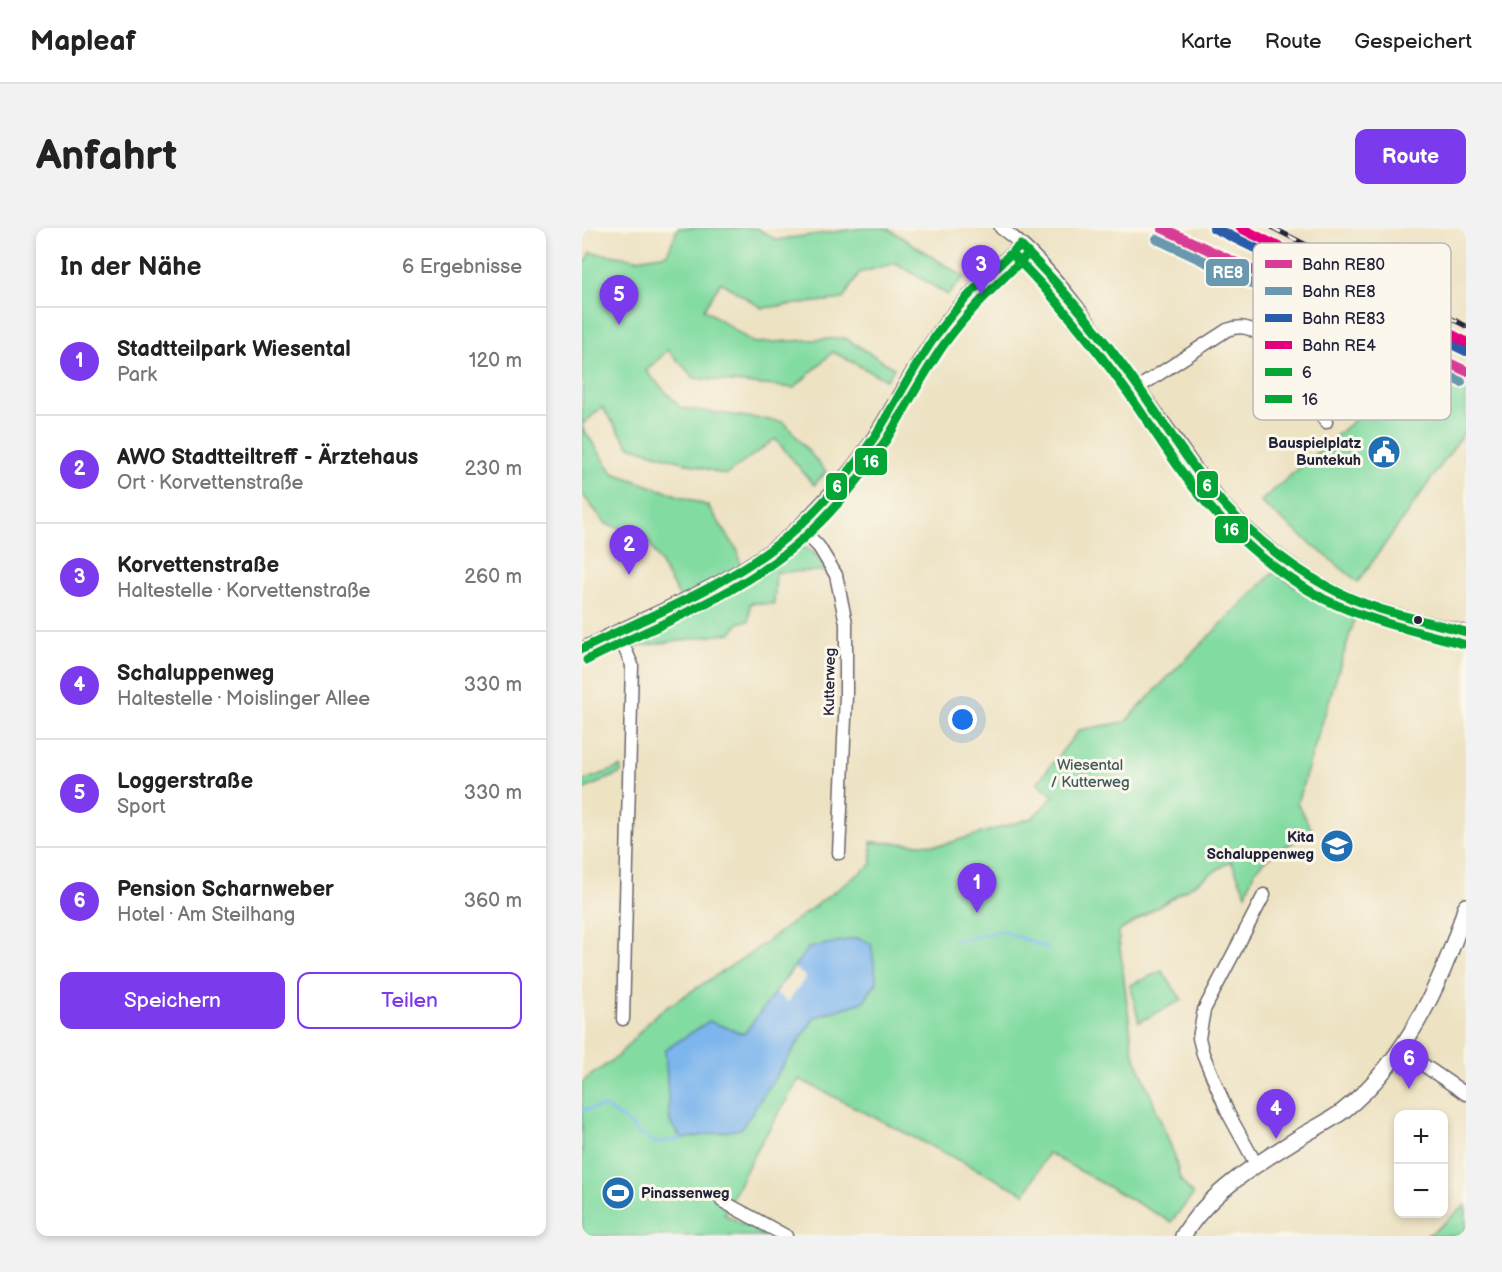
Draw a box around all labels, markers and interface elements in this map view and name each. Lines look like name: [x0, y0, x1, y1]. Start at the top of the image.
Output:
text: Mapleaf: [30, 25, 136, 58]
text: Karte: [1180, 29, 1232, 54]
text: Route: [1265, 29, 1321, 54]
text: Gespeichert: [1354, 29, 1472, 54]
button: Route: [1355, 129, 1466, 184]
text: Anfahrt: [36, 131, 177, 182]
legend: [1253, 243, 1451, 420]
pin: 3: [962, 245, 1000, 295]
text: In der Nähe: [60, 252, 202, 283]
text: 6 Ergebnisse: [402, 255, 522, 279]
text: Bahn RE80: [1302, 256, 1385, 275]
line badge: RE8: [1205, 258, 1250, 287]
text: RE8: [1213, 264, 1243, 283]
pin: 5: [600, 276, 639, 325]
text: Bahn RE8: [1302, 283, 1375, 302]
text: Bahn RE83: [1302, 310, 1385, 329]
text: Stadtteilpark Wiesental: [117, 336, 351, 363]
text: Bahn RE4: [1302, 337, 1376, 356]
text: 1: [75, 349, 84, 373]
text: 120 m: [469, 349, 522, 373]
text: Park: [117, 363, 157, 387]
text: 6: [1302, 364, 1312, 383]
text: 16: [1302, 391, 1318, 410]
place label: Bauspielplatz Buntekuh: [1268, 434, 1362, 470]
public building icon: Bauspielplatz Buntekuh: [1366, 434, 1402, 470]
text: AWO Stadtteiltreff - Ärztehaus: [117, 444, 418, 471]
line badge: 16: [854, 447, 888, 476]
text: 16: [863, 453, 880, 472]
text: 2: [74, 457, 85, 481]
text: 230 m: [465, 457, 522, 481]
line badge: 6: [1196, 470, 1219, 499]
text: Ort · Korvettenstraße: [117, 471, 303, 495]
line badge: 6: [825, 472, 848, 501]
text: 6: [1202, 477, 1212, 496]
text: 6: [832, 478, 842, 497]
line badge: 16: [1214, 515, 1249, 544]
text: 16: [1223, 521, 1240, 540]
pin: 2: [610, 526, 648, 575]
text: Korvettenstraße: [117, 552, 279, 579]
text: 3: [74, 565, 85, 589]
text: 260 m: [464, 565, 522, 589]
text: Haltestelle · Korvettenstraße: [117, 579, 370, 603]
unlabelled marker: [1412, 614, 1424, 626]
street label: Kutterweg: [820, 648, 840, 716]
text: Schaluppenweg: [117, 660, 274, 687]
text: 4: [74, 673, 85, 697]
text: 330 m: [464, 673, 522, 697]
text: Haltestelle · Moislinger Allee: [117, 687, 370, 711]
your location: [948, 705, 977, 734]
park label: Wiesental / Kutterweg: [1050, 756, 1130, 792]
text: Loggerstraße: [117, 768, 253, 795]
text: 5: [74, 781, 85, 805]
text: 330 m: [464, 781, 522, 805]
text: Sport: [117, 795, 166, 819]
place label: Kita Schaluppenweg: [1207, 828, 1314, 864]
school or university icon: Kita Schaluppenweg: [1319, 828, 1355, 864]
pin: 1: [958, 864, 996, 913]
text: Pension Scharnweber: [117, 876, 334, 903]
text: 6: [73, 889, 86, 913]
text: 360 m: [464, 889, 522, 913]
text: Hotel · Am Steilhang: [117, 903, 295, 927]
button: Speichern: [60, 972, 285, 1029]
button: Teilen: [297, 972, 522, 1029]
pin: 6: [1390, 1040, 1428, 1089]
pin: 4: [1256, 1090, 1296, 1139]
map controls: [1394, 1110, 1448, 1218]
button: +: [1394, 1110, 1448, 1164]
button: −: [1394, 1164, 1448, 1218]
sports icon: Pinassenweg: [600, 1175, 636, 1211]
place label: Pinassenweg: [641, 1184, 730, 1203]

